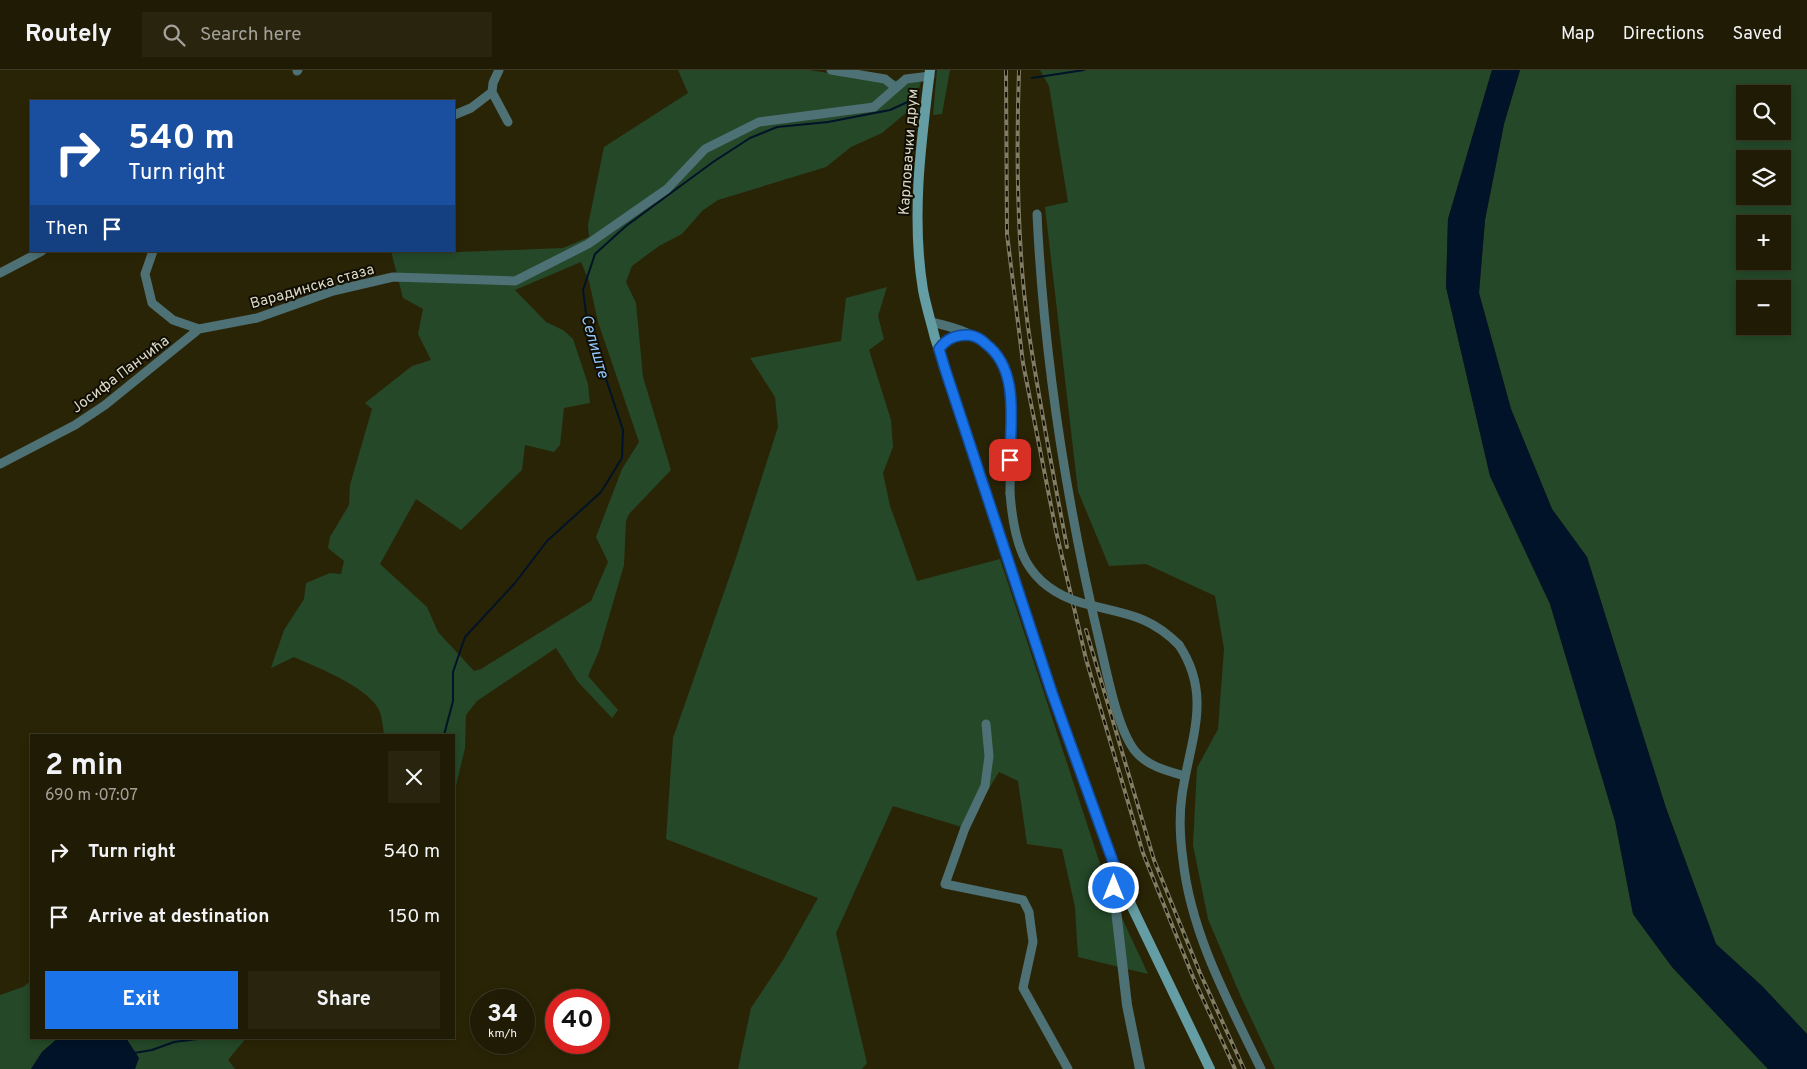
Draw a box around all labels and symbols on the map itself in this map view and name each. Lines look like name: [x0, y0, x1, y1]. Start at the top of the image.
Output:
street label: Карловачки друм: [896, 88, 923, 216]
street label: Варадинска стаза: [248, 261, 377, 314]
water label: Селиште: [575, 312, 613, 381]
street label: Јосифа Панчића: [68, 332, 174, 418]
pin: [989, 439, 1031, 481]
position arrow: [1087, 861, 1139, 913]
speed limit sign: 40: [545, 989, 610, 1054]

